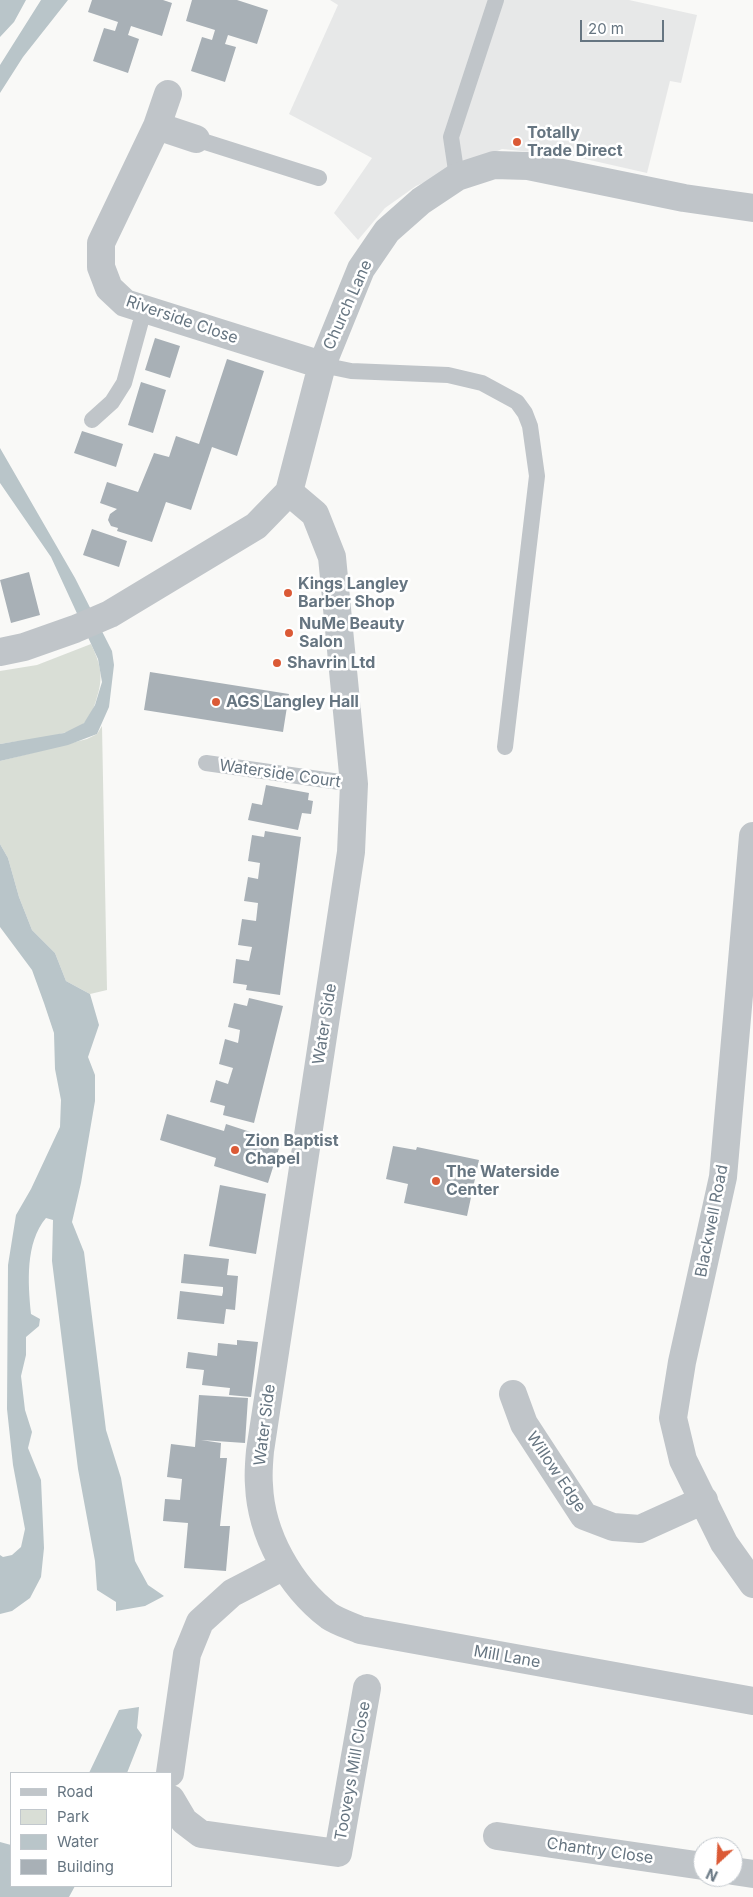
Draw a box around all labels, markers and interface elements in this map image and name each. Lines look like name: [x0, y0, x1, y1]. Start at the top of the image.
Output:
scale bar: [583, 10, 667, 42]
text: 20 m: [588, 19, 624, 38]
place label: Totally Trade Direct: [527, 123, 623, 161]
marker: Totally Trade Direct: [511, 136, 523, 148]
street label: Church Lane: [320, 257, 376, 353]
street label: Riverside Close: [124, 292, 240, 348]
place label: Kings Langley Barber Shop: [298, 574, 408, 612]
marker: Kings Langley Barber Shop: [282, 587, 294, 599]
place label: NuMe Beauty Salon: [299, 614, 405, 652]
marker: NuMe Beauty Salon: [283, 627, 295, 639]
place label: Shavrin Ltd: [287, 653, 375, 673]
marker: Shavrin Ltd: [271, 657, 283, 669]
place label: AGS Langley Hall: [226, 692, 359, 712]
marker: AGS Langley Hall: [210, 696, 222, 708]
street label: Waterside Court: [218, 756, 342, 792]
street label: Water Side: [309, 982, 341, 1066]
place label: Zion Baptist Chapel: [245, 1131, 338, 1169]
marker: Zion Baptist Chapel: [229, 1144, 241, 1156]
place label: The Waterside Center: [446, 1162, 560, 1200]
street label: Blackwell Road: [692, 1163, 732, 1279]
marker: The Waterside Center: [430, 1175, 442, 1187]
street label: Water Side: [250, 1383, 280, 1467]
street label: Willow Edge: [522, 1428, 590, 1516]
street label: Mill Lane: [472, 1642, 542, 1672]
street label: Tooveys Mill Close: [331, 1700, 375, 1842]
legend: [10, 1772, 172, 1887]
text: Road: [57, 1782, 93, 1801]
text: Park: [57, 1807, 89, 1826]
text: Water: [57, 1832, 99, 1851]
street label: Chantry Close: [545, 1834, 655, 1868]
north arrow: [693, 1837, 743, 1887]
text: Building: [57, 1857, 114, 1876]
text: N: [703, 1865, 720, 1885]

